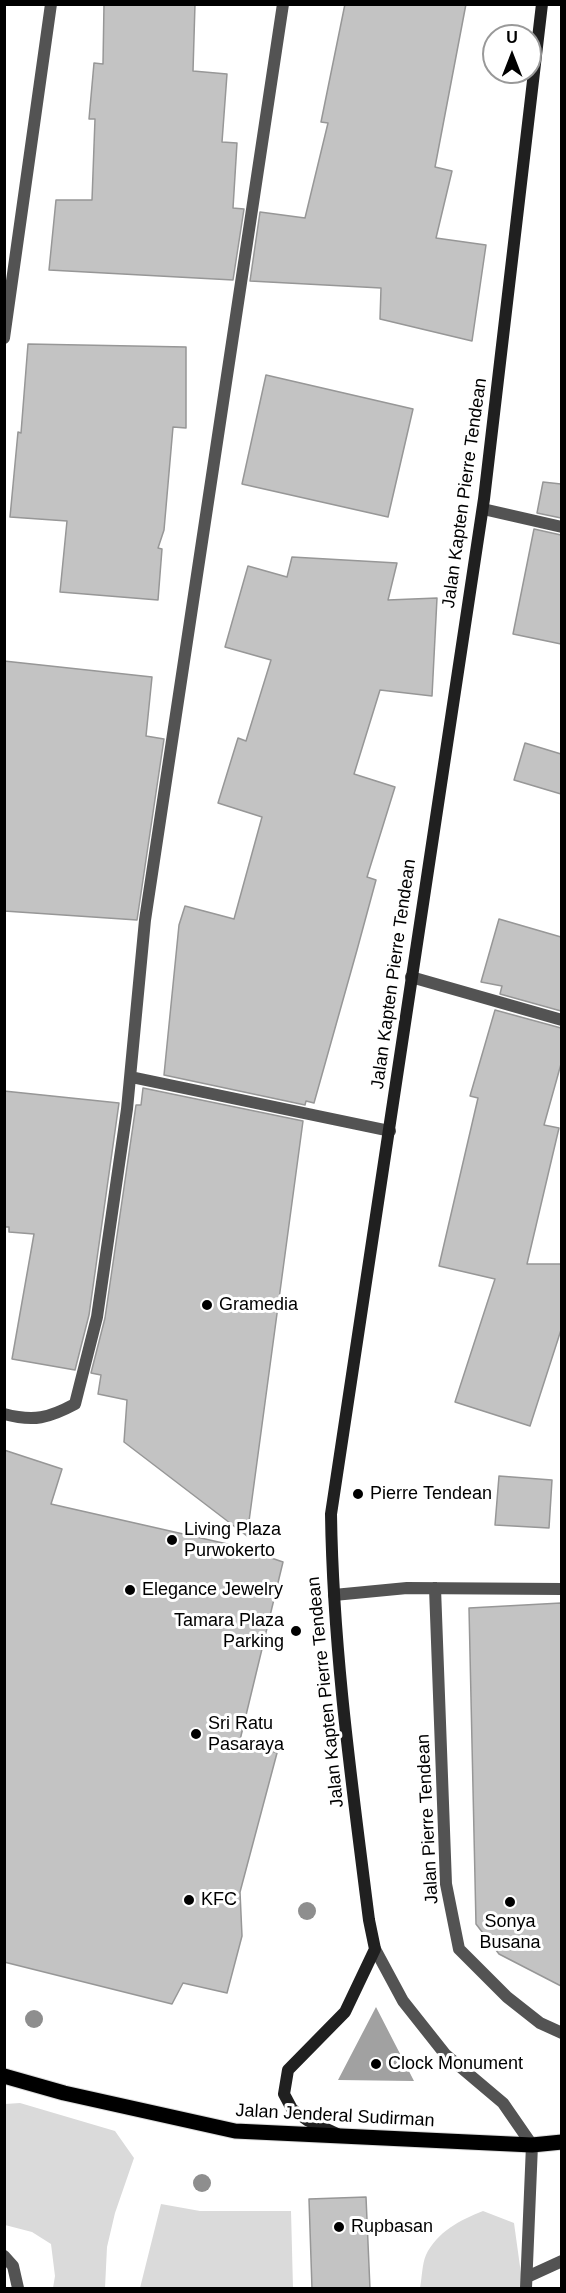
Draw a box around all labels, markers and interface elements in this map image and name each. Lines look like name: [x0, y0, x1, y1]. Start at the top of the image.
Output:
north arrow: [482, 24, 542, 84]
text: U: [506, 29, 518, 46]
street label: Jalan Kapten Pierre Tendean: [438, 377, 492, 609]
street label: Jalan Kapten Pierre Tendean: [367, 858, 421, 1090]
place label: Gramedia: [219, 1294, 298, 1316]
marker: Gramedia: [200, 1298, 214, 1312]
place label: Pierre Tendean: [370, 1483, 492, 1505]
marker: Pierre Tendean: [351, 1487, 365, 1501]
place label: Living Plaza Purwokerto: [184, 1519, 281, 1562]
marker: Living Plaza Purwokerto: [165, 1533, 179, 1547]
street label: Jalan Kapten Pierre Tendean: [303, 1575, 349, 1809]
place label: Elegance Jewelry: [142, 1579, 283, 1601]
marker: Elegance Jewelry: [123, 1583, 137, 1597]
place label: Tamara Plaza Parking: [174, 1610, 284, 1652]
marker: Tamara Plaza Parking: [289, 1624, 303, 1638]
place label: Sri Ratu Pasaraya: [208, 1713, 284, 1756]
marker: Sri Ratu Pasaraya: [189, 1727, 203, 1741]
street label: Jalan Pierre Tendean: [413, 1733, 443, 1905]
place label: KFC: [201, 1889, 237, 1911]
marker: KFC: [182, 1893, 196, 1907]
marker: Sonya Busana: [503, 1895, 517, 1909]
place label: Sonya Busana: [479, 1911, 541, 1954]
place label: Clock Monument: [388, 2053, 523, 2075]
marker: Clock Monument: [369, 2057, 383, 2071]
street label: Jalan Jenderal Sudirman: [235, 2100, 435, 2132]
place label: Rupbasan: [351, 2216, 433, 2238]
marker: Rupbasan: [332, 2220, 346, 2234]

